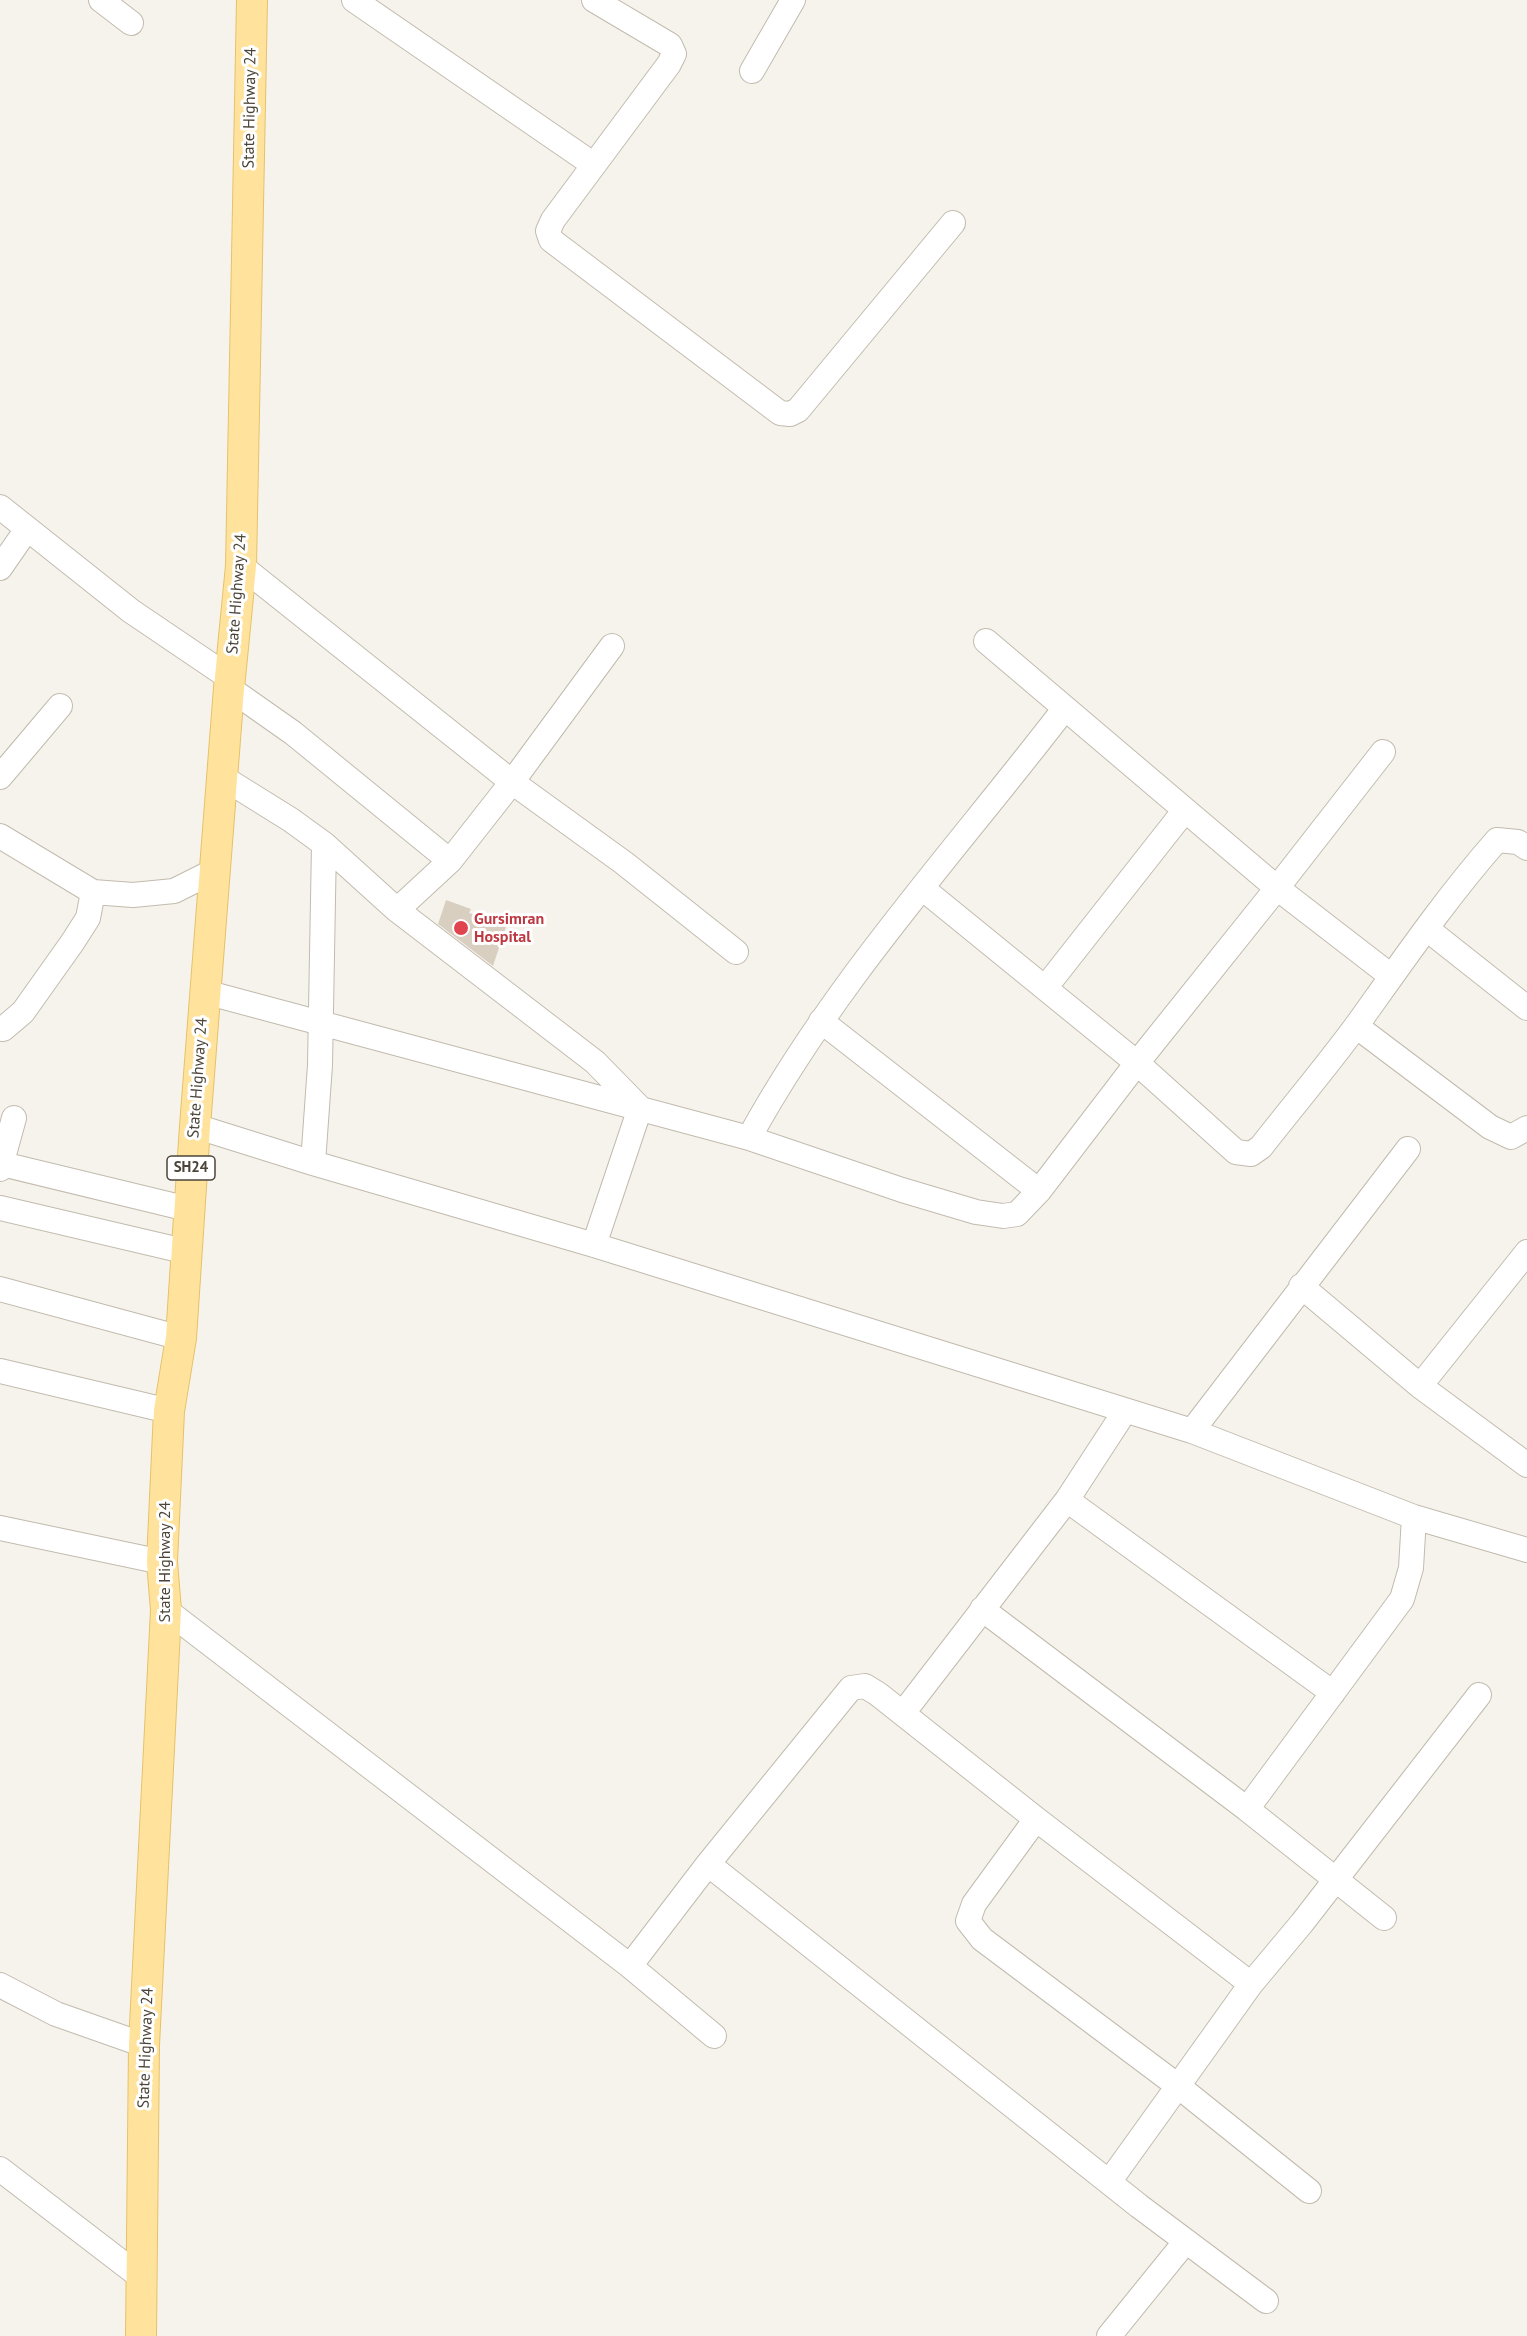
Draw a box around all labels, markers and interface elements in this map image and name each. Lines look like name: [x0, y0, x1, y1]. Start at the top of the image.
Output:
street label: State Highway 24: [239, 47, 261, 169]
street label: State Highway 24: [223, 533, 251, 655]
place label: Gursimran Hospital: [474, 909, 544, 947]
marker: Gursimran Hospital: [452, 919, 470, 937]
street label: State Highway 24: [184, 1017, 212, 1139]
road number: SH24: [167, 1156, 215, 1180]
street label: State Highway 24: [155, 1502, 175, 1622]
street label: State Highway 24: [134, 1987, 158, 2109]

